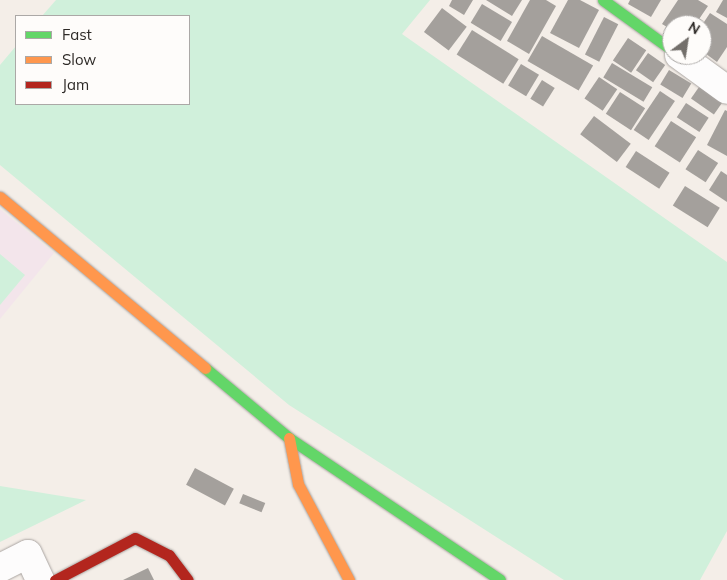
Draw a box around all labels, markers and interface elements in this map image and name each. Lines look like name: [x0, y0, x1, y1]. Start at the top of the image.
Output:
legend: [15, 15, 190, 105]
north arrow: [662, 15, 712, 65]
text: N: [685, 18, 703, 38]
text: Fast: [62, 25, 92, 44]
text: Slow: [62, 50, 96, 69]
text: Jam: [62, 75, 89, 94]

